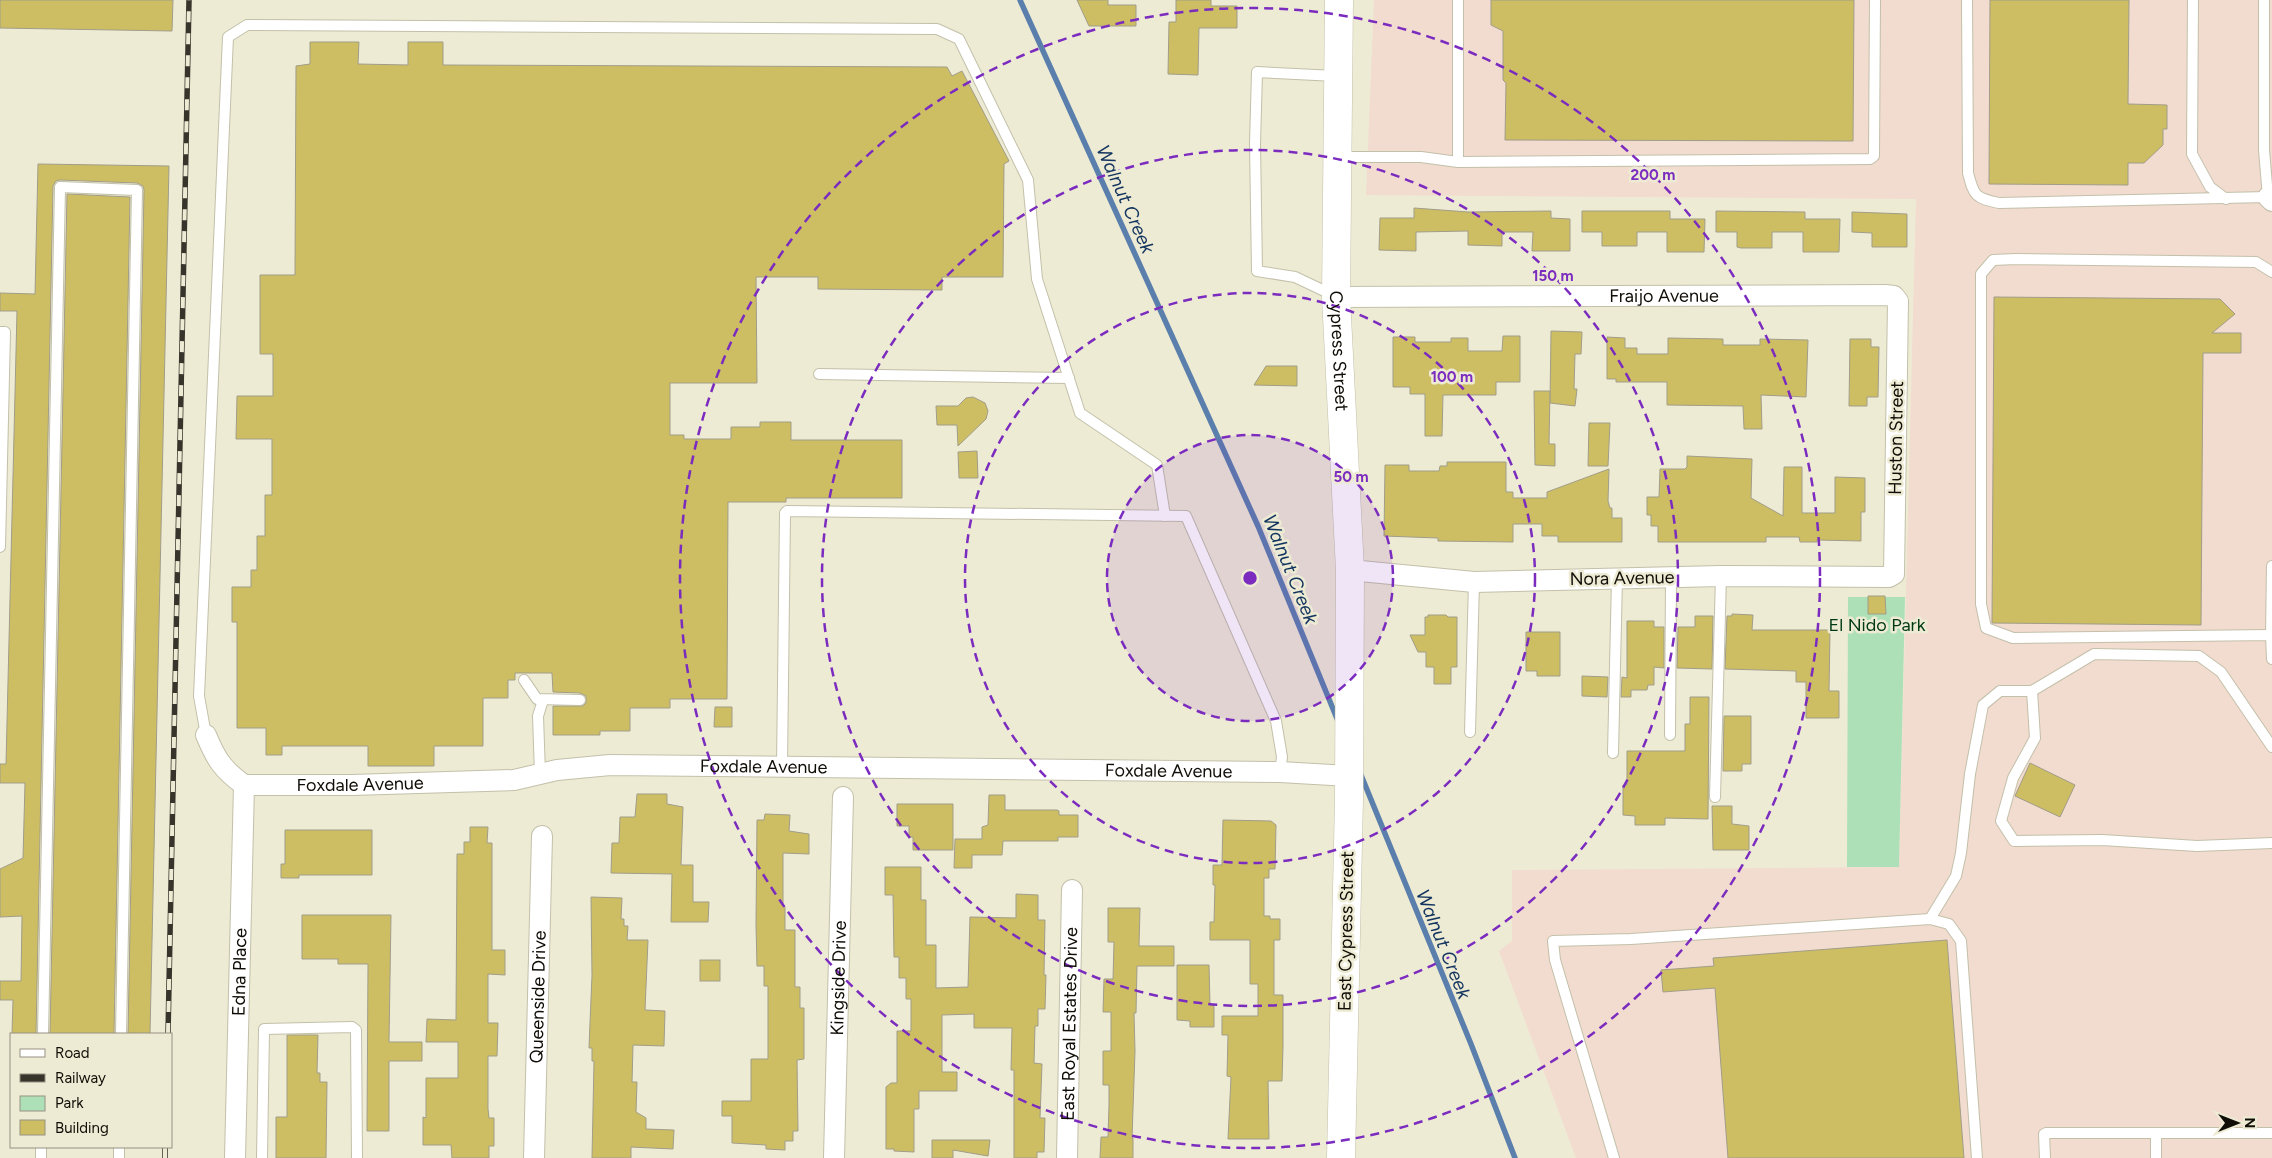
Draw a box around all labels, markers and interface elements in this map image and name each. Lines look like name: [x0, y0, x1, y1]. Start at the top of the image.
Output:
water label: Walnut Creek: [1091, 141, 1160, 258]
text: 200 m: [1631, 166, 1675, 184]
text: 150 m: [1532, 267, 1574, 285]
street label: Fraijo Avenue: [1609, 285, 1719, 307]
street label: Cypress Street: [1325, 290, 1353, 412]
text: 100 m: [1431, 368, 1473, 386]
street label: Huston Street: [1884, 381, 1908, 495]
text: 50 m: [1333, 468, 1369, 486]
water label: Walnut Creek: [1258, 511, 1323, 628]
street label: Nora Avenue: [1569, 566, 1675, 590]
centre of rings: [1241, 569, 1259, 587]
park label: El Nido Park: [1829, 614, 1926, 636]
street label: Foxdale Avenue: [700, 755, 828, 778]
street label: Foxdale Avenue: [1105, 759, 1233, 783]
street label: Foxdale Avenue: [296, 772, 424, 796]
street label: East Cypress Street: [1334, 851, 1358, 1011]
water label: Walnut Creek: [1411, 886, 1476, 1003]
street label: Kingside Drive: [826, 920, 851, 1036]
street label: East Royal Estates Drive: [1057, 927, 1082, 1121]
street label: Edna Place: [227, 928, 252, 1016]
street label: Queenside Drive: [525, 930, 551, 1064]
legend: [10, 1033, 172, 1148]
text: Road: [55, 1044, 90, 1062]
text: Railway: [55, 1069, 106, 1087]
text: Park: [55, 1094, 84, 1112]
north arrow: [2212, 1098, 2262, 1148]
text: N: [2241, 1118, 2258, 1128]
text: Building: [55, 1119, 109, 1137]

